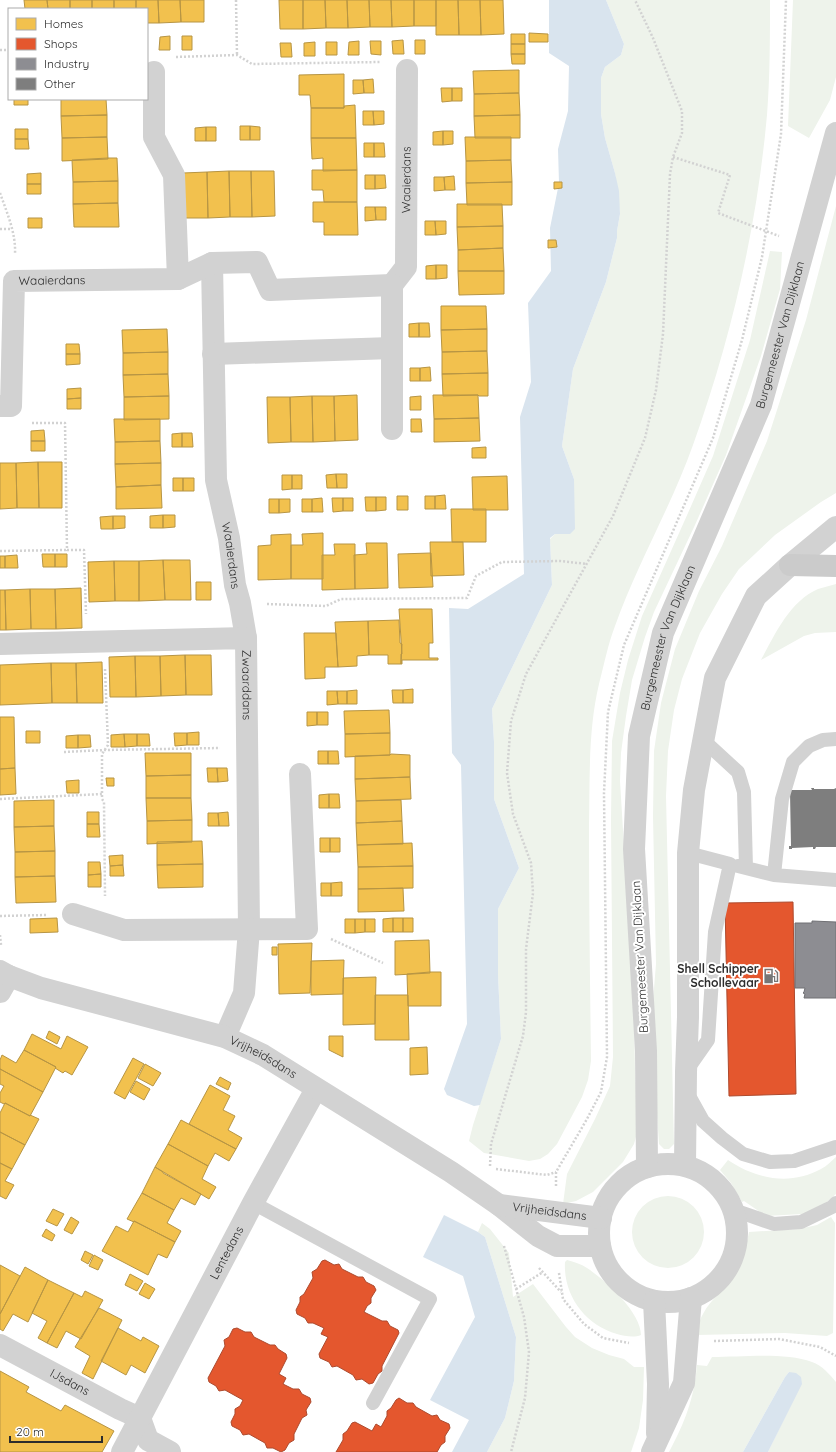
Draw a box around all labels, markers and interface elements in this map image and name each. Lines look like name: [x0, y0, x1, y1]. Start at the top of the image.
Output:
legend: [8, 8, 148, 100]
text: Homes: [44, 16, 84, 31]
text: Shops: [44, 36, 78, 51]
text: Industry: [44, 56, 89, 71]
text: Other: [44, 76, 76, 91]
street label: Waaierdans: [398, 146, 414, 213]
street label: Burgemeester Van Dijklaan: [752, 259, 807, 410]
street label: Waaierdans: [18, 272, 86, 288]
street label: Waaierdans: [219, 521, 244, 591]
street label: Burgemeester Van Dijklaan: [637, 563, 698, 712]
street label: Zwaarddans: [239, 650, 255, 720]
street label: Burgemeester Van Dijklaan: [628, 881, 651, 1034]
place label: Shell Schipper Schollevaar: [677, 961, 759, 990]
fuel station icon: Shell Schipper Schollevaar: [762, 967, 780, 985]
street label: Vrijheidsdans: [227, 1032, 300, 1081]
street label: Vrijheidsdans: [512, 1199, 588, 1223]
street label: Lentedans: [206, 1223, 247, 1282]
street label: IJsdans: [48, 1365, 93, 1399]
scale bar: [10, 1418, 102, 1444]
text: 20 m: [16, 1424, 44, 1439]

